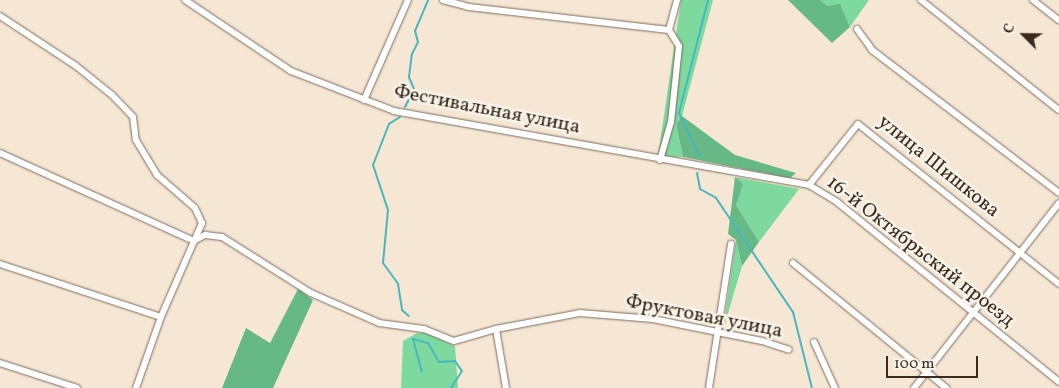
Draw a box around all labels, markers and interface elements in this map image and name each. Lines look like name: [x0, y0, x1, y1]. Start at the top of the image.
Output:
north arrow: [999, 10, 1049, 60]
text: С: [999, 21, 1020, 37]
street label: Фестивальная улица: [392, 80, 582, 140]
street label: улица Шишкова: [872, 111, 1004, 223]
street label: 16-й Октябрьский проезд: [821, 171, 1019, 333]
street label: Фруктовая улица: [623, 290, 785, 344]
scale bar: [889, 346, 982, 378]
text: 100 m: [894, 354, 934, 375]

